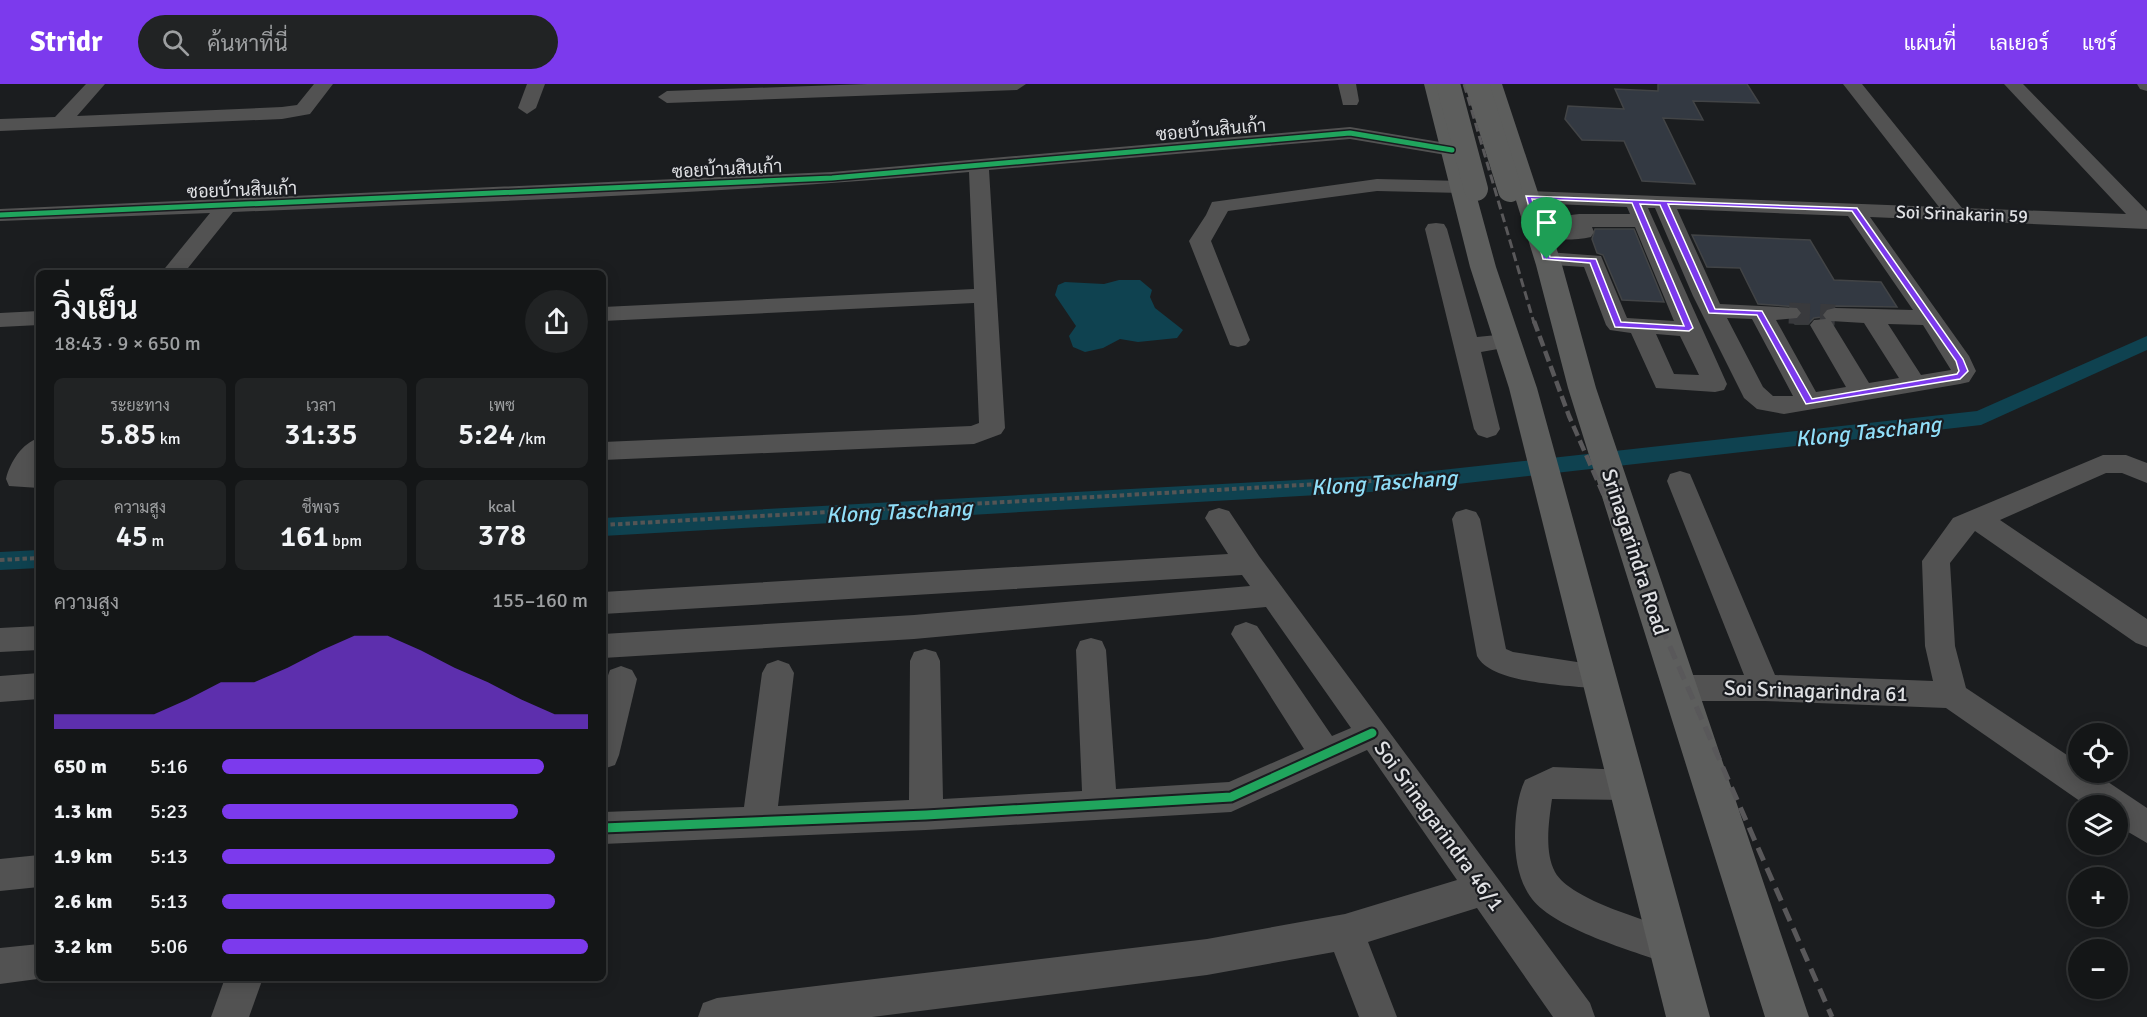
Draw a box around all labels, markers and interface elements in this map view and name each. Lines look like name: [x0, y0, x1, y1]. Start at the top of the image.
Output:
search box: [138, 15, 558, 69]
text: Stridr: [30, 25, 102, 59]
icon: search: [159, 26, 192, 59]
text: ค้นหาที่นี่: [207, 30, 288, 57]
text: แผนที่: [1904, 30, 1956, 56]
text: เลเยอร์: [1989, 30, 2049, 56]
text: แชร์: [2082, 30, 2117, 56]
street label: ซอยบ้านสินเก้า: [1155, 113, 1267, 146]
street label: ซอยบ้านสินเก้า: [671, 154, 783, 183]
street label: ซอยบ้านสินเก้า: [186, 176, 298, 203]
pin: [1521, 197, 1572, 259]
street label: Soi Srinakarin 59: [1896, 201, 2028, 227]
icon: arrive: [1530, 206, 1563, 239]
text: วิ่งเย็น: [54, 288, 138, 329]
button: share: [525, 290, 588, 353]
text: 18:43 · 9 × 650 m: [54, 331, 201, 356]
text: ระยะทาง: [110, 396, 170, 416]
text: เวลา: [306, 396, 336, 416]
text: เพซ: [489, 396, 515, 416]
water label: Klong Taschang: [1794, 410, 1945, 453]
text: 5.85: [99, 416, 156, 453]
text: 31:35: [284, 416, 358, 453]
text: 5:24: [458, 416, 515, 453]
text: km: [156, 429, 181, 449]
text: /km: [515, 429, 546, 449]
water label: Klong Taschang: [1310, 464, 1460, 501]
street label: Srinagarindra Road: [1596, 466, 1674, 638]
water label: Klong Taschang: [825, 494, 975, 529]
text: kcal: [488, 497, 516, 517]
text: ความสูง: [114, 498, 166, 518]
text: ชีพจร: [302, 498, 340, 518]
text: 378: [478, 517, 526, 554]
text: 45: [116, 518, 148, 555]
text: 161: [280, 518, 329, 555]
text: m: [148, 531, 164, 551]
text: bpm: [329, 531, 362, 551]
text: 155–160 m: [492, 588, 588, 613]
text: ความสูง: [54, 590, 119, 615]
street label: Soi Srinagarindra 61: [1724, 675, 1908, 707]
map controls: [2068, 723, 2128, 999]
button: locate: [2068, 723, 2128, 783]
street label: Soi Srinagarindra 46/1: [1368, 736, 1510, 916]
text: 650 m: [54, 754, 107, 779]
text: 5:16: [150, 754, 188, 779]
button: layers: [2068, 795, 2128, 855]
text: 1.3 km: [54, 799, 112, 824]
text: 5:23: [150, 799, 188, 824]
text: 1.9 km: [54, 844, 112, 869]
text: 5:13: [150, 844, 188, 869]
button: +: [2068, 867, 2128, 927]
text: 2.6 km: [54, 889, 112, 914]
text: 5:13: [150, 889, 188, 914]
text: 3.2 km: [54, 934, 112, 959]
text: 5:06: [150, 934, 188, 959]
button: −: [2068, 939, 2128, 999]

